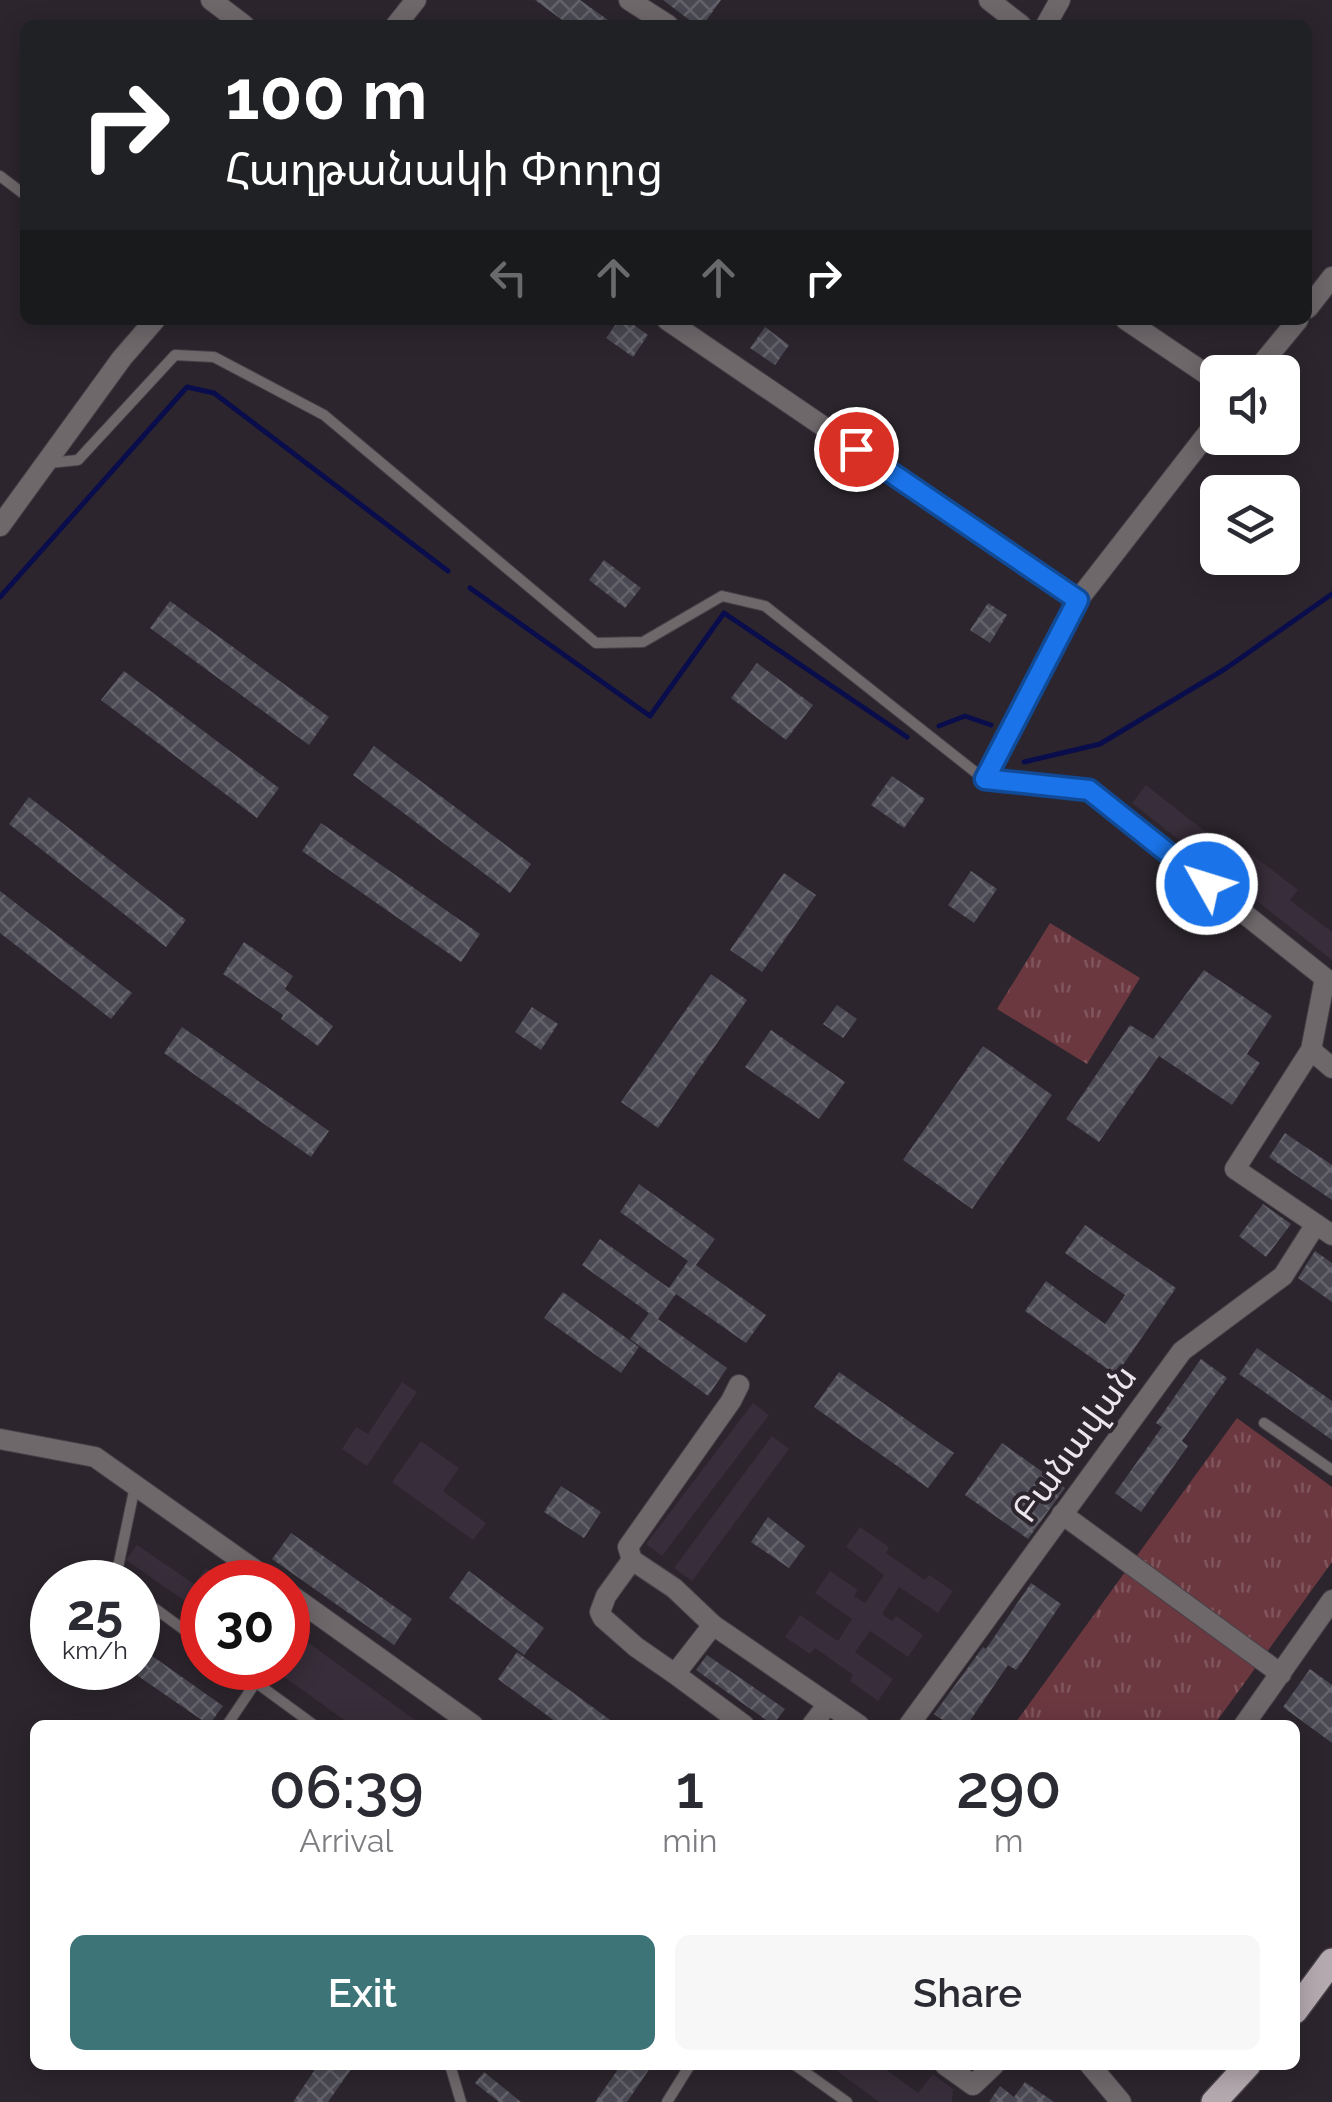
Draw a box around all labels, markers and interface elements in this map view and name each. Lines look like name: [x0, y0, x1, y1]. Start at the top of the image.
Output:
text: 100 m: [225, 53, 428, 135]
icon: right: [60, 60, 190, 190]
text: Հաղթանակի Փողոց: [225, 143, 663, 196]
icon: left: [481, 250, 536, 305]
icon: ahead: [586, 250, 641, 305]
icon: ahead: [691, 250, 746, 305]
icon: right: [796, 250, 851, 305]
map controls: [1200, 355, 1300, 575]
button: sound: [1200, 355, 1300, 455]
pin: [814, 407, 899, 492]
icon: arrive: [829, 422, 884, 477]
button: layers: [1200, 475, 1300, 575]
position arrow: [1155, 832, 1259, 936]
street label: Բանավան: [1003, 1357, 1145, 1529]
speed limit sign: 30: [180, 1560, 310, 1690]
text: 25: [67, 1583, 123, 1642]
text: km/h: [62, 1635, 128, 1665]
text: 06:39: [269, 1752, 424, 1822]
text: 1: [676, 1752, 704, 1822]
text: 290: [956, 1752, 1061, 1822]
text: Arrival: [299, 1822, 393, 1859]
text: min: [662, 1822, 717, 1859]
text: m: [994, 1822, 1023, 1859]
button: Exit: [70, 1935, 655, 2050]
button: Share: [675, 1935, 1260, 2050]

